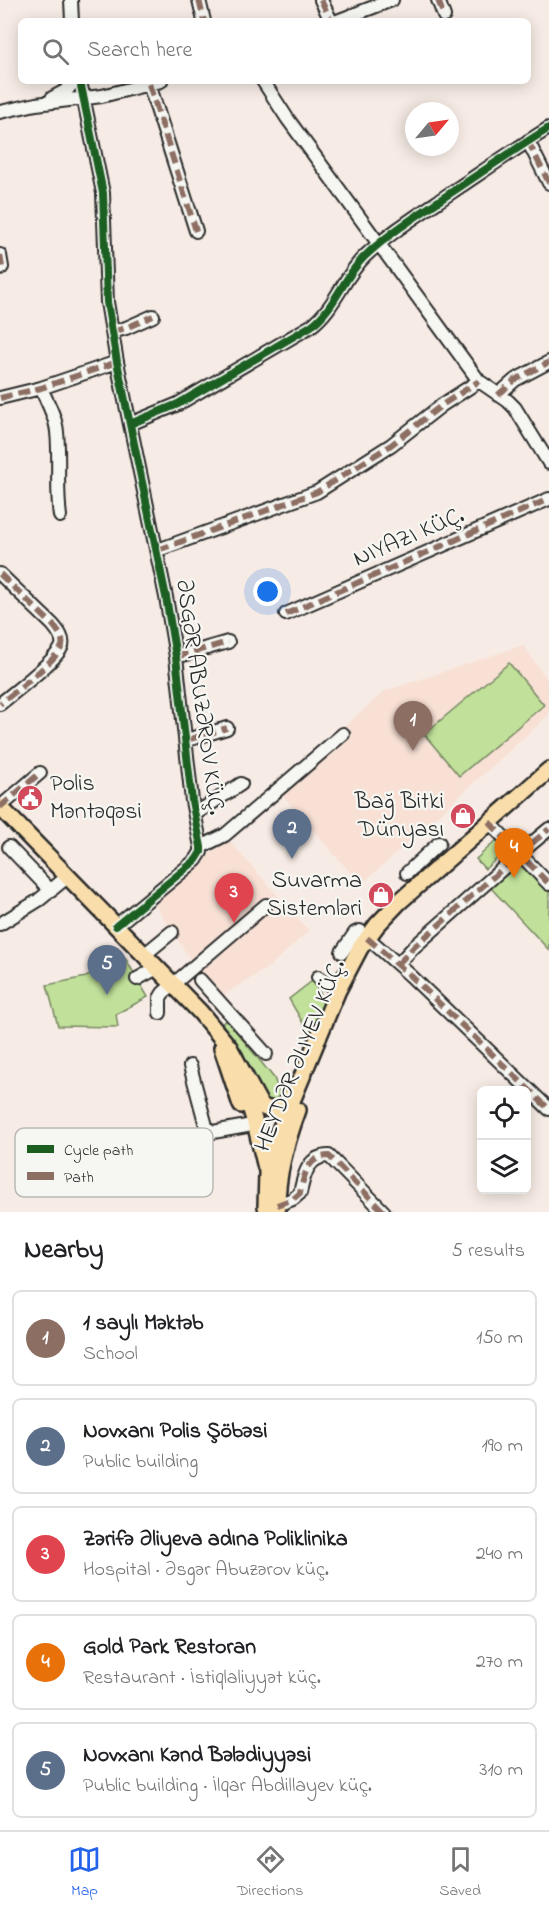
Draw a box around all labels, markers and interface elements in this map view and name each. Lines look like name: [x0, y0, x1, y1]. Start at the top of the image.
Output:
search box: [18, 18, 531, 84]
icon: search: [39, 35, 72, 68]
text: Search here: [87, 35, 192, 67]
north arrow: [405, 102, 459, 156]
street label: NIYAZI KÜÇ.: [348, 499, 470, 577]
street label: ƏSGƏR ABUZƏROV KÜÇ.: [165, 577, 233, 817]
your location: [253, 577, 282, 606]
pin: 1: [394, 702, 432, 751]
place label: Polis Məntəqəsi: [50, 767, 142, 830]
public building icon: Polis Məntəqəsi: [15, 783, 45, 813]
place label: Bağ Bitki Dünyası: [354, 785, 444, 849]
shop icon: Bağ Bitki Dünyası: [448, 801, 478, 831]
pin: 2: [272, 810, 312, 859]
pin: 4: [494, 828, 534, 878]
place label: Suvarma Sistemləri: [267, 864, 362, 927]
pin: 3: [214, 874, 254, 923]
shop icon: Suvarma Sistemləri: [366, 880, 396, 910]
pin: 5: [88, 946, 126, 995]
street label: HEYDƏR ƏLIYEV KÜÇ.: [246, 954, 356, 1158]
map controls: [477, 1086, 531, 1194]
button: locate: [477, 1086, 531, 1140]
legend: [15, 1128, 213, 1197]
text: Cycle path: [64, 1139, 133, 1163]
button: layers: [477, 1140, 531, 1194]
text: Path: [64, 1166, 94, 1190]
text: Nearby: [24, 1232, 103, 1270]
text: 5 results: [452, 1237, 525, 1266]
text: 1 saylı Məktəb: [83, 1308, 203, 1340]
text: 1: [42, 1324, 49, 1353]
text: 150 m: [476, 1324, 523, 1353]
text: School: [83, 1340, 138, 1369]
text: Novxanı Polis Şöbəsi: [83, 1416, 267, 1448]
text: 2: [41, 1432, 50, 1461]
text: 190 m: [481, 1432, 523, 1461]
text: Public building: [83, 1448, 198, 1477]
text: Zərifə Əliyeva adına Poliklinika: [83, 1524, 348, 1556]
text: 3: [41, 1540, 50, 1569]
text: 240 m: [476, 1540, 523, 1569]
text: Hospital · Əsgər Abuzərov küç.: [83, 1556, 329, 1585]
text: Gold Park Restoran: [83, 1632, 256, 1664]
text: 4: [41, 1648, 50, 1677]
text: 270 m: [476, 1648, 523, 1677]
text: Restaurant · İstiqlaliyyət küç.: [83, 1664, 321, 1693]
text: Novxanı Kənd Bələdiyyəsi: [83, 1740, 311, 1772]
text: 5: [40, 1756, 51, 1785]
text: 310 m: [479, 1756, 523, 1785]
text: Public building · İlqar Abdillayev küç.: [83, 1772, 372, 1801]
tab: Map: [68, 1843, 101, 1903]
tab: Directions: [237, 1843, 303, 1903]
tab: Saved: [439, 1843, 481, 1903]

